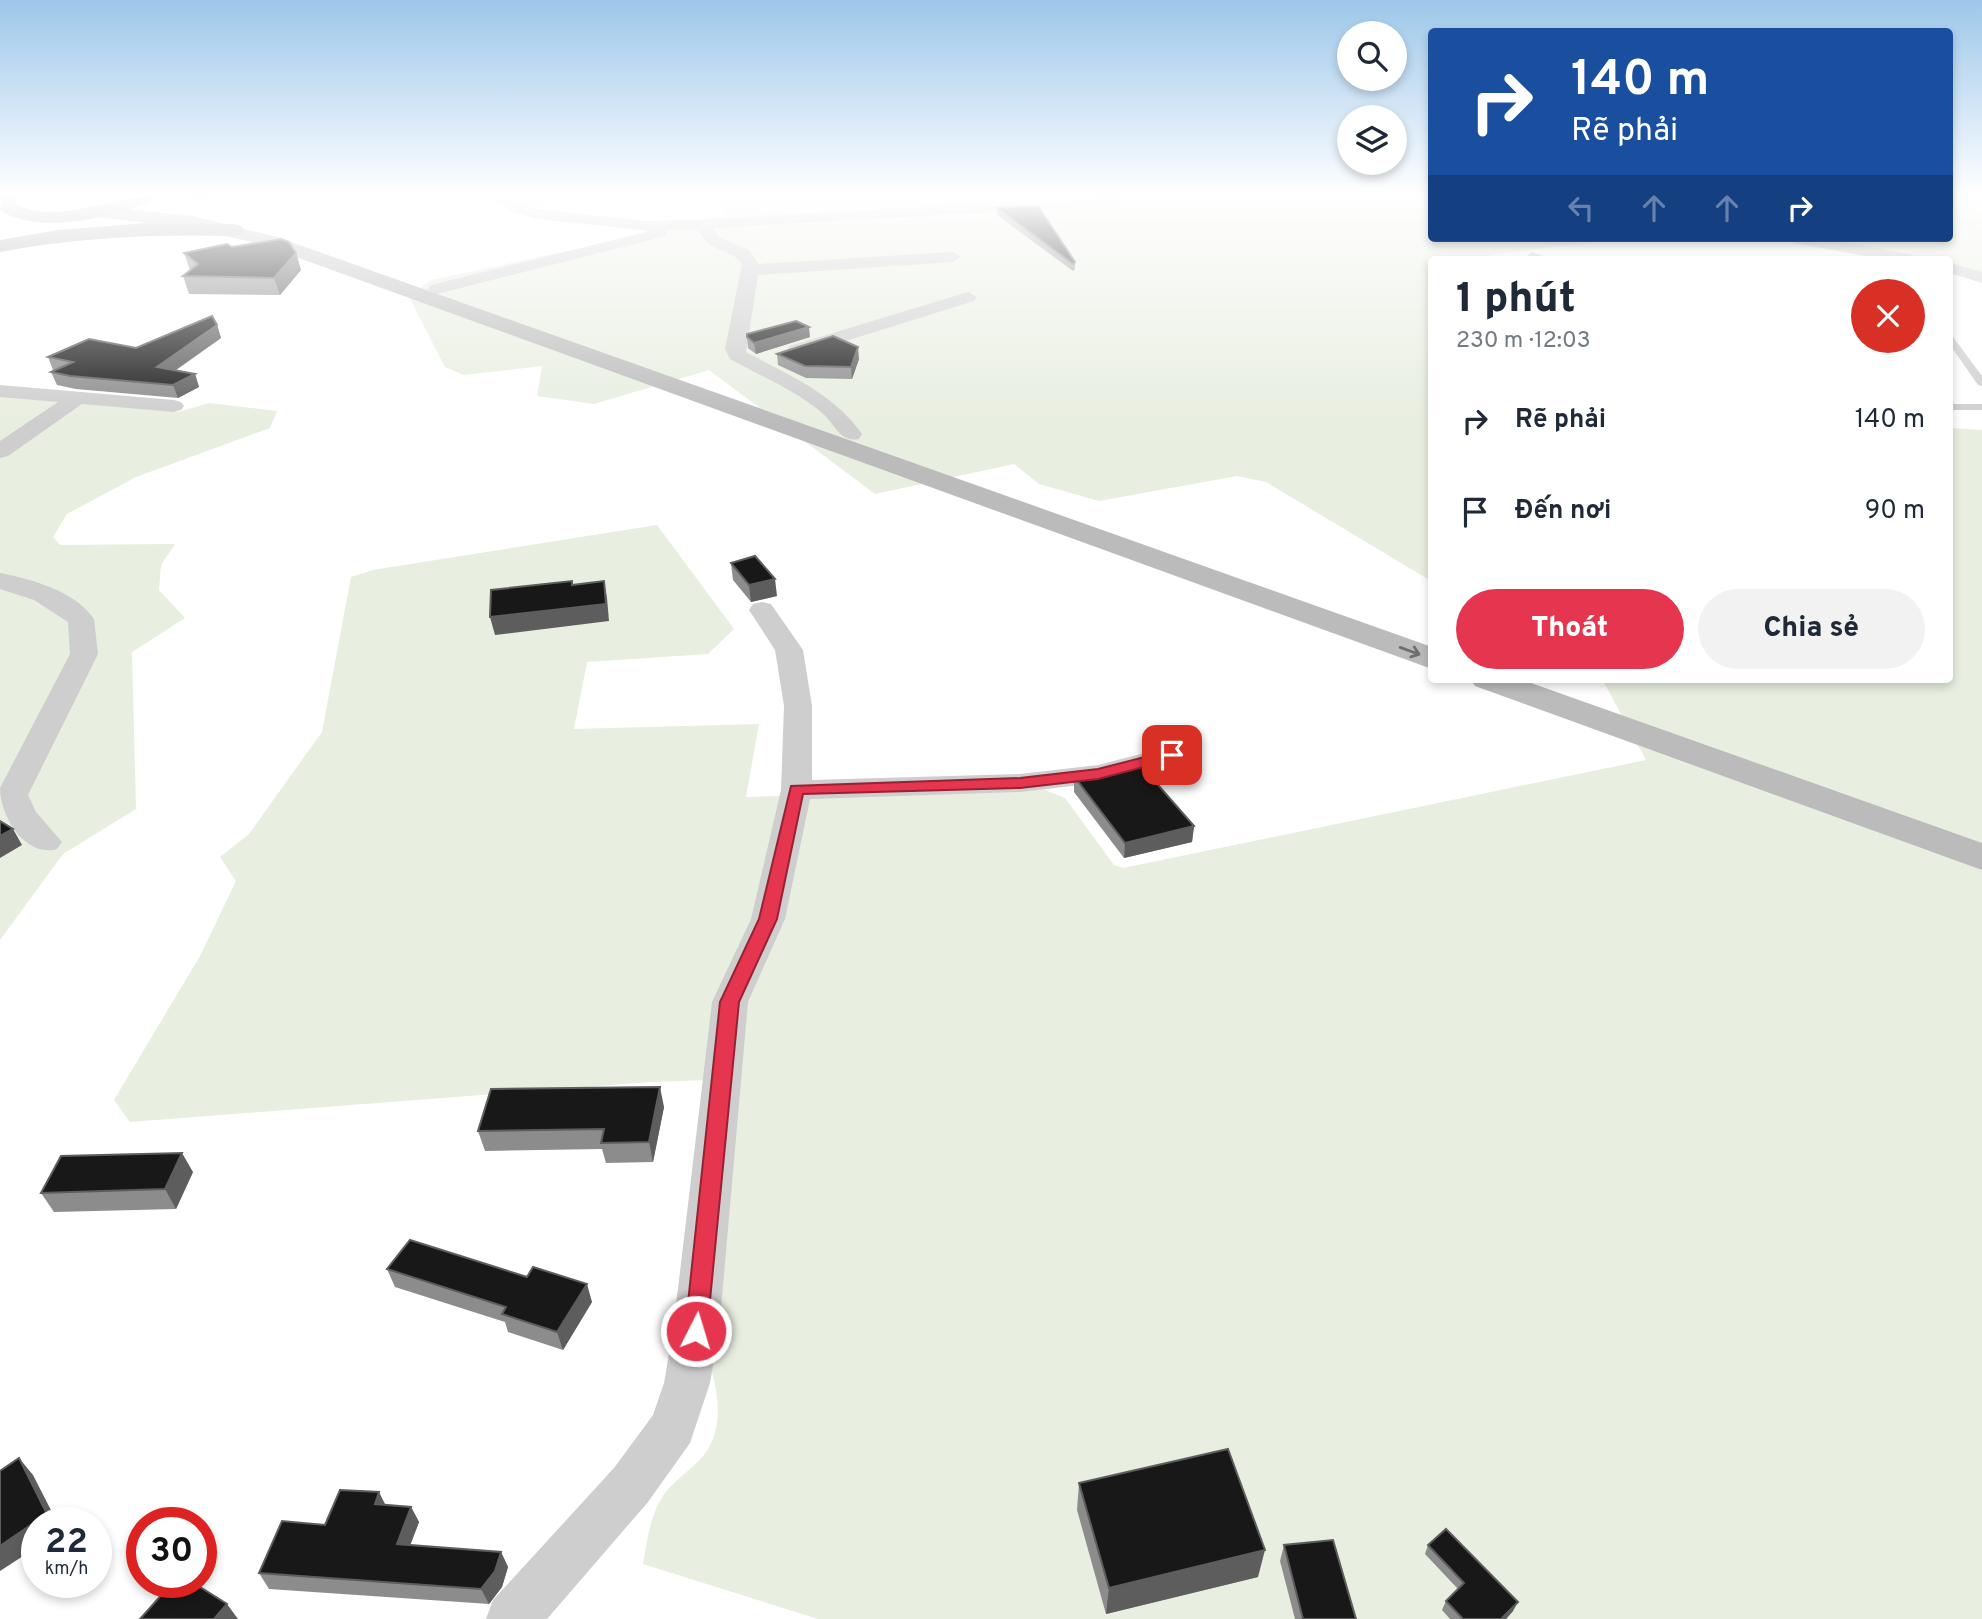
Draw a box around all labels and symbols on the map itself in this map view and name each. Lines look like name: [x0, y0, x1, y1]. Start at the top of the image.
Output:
one-way arrow: [1399, 646, 1421, 658]
pin: [1142, 725, 1202, 785]
position arrow: [659, 1294, 733, 1368]
speed limit sign: 30: [126, 1507, 217, 1598]

